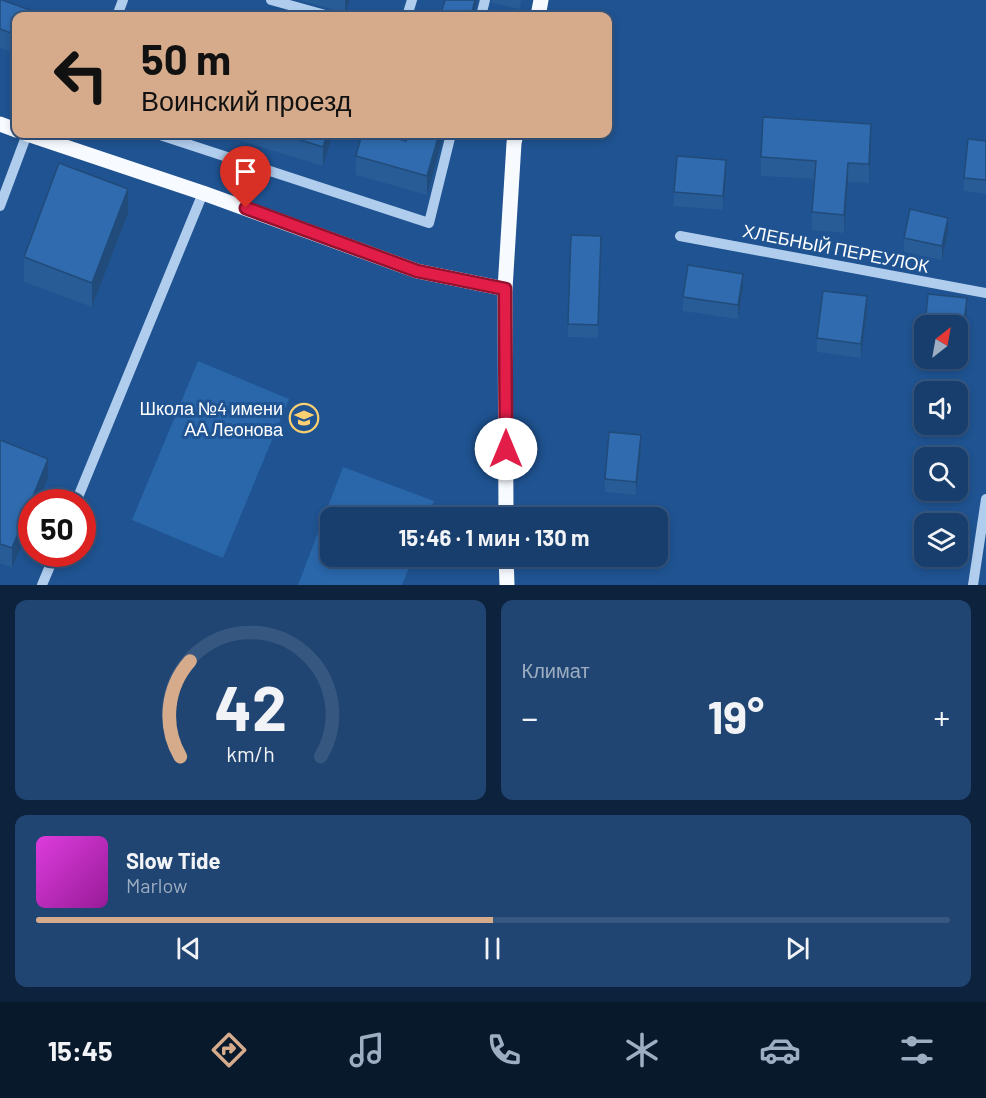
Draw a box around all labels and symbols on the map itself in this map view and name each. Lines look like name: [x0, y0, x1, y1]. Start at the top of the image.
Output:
pin: [220, 146, 271, 208]
street label: ХЛЕБНЫЙ ПЕРЕУЛОК: [741, 219, 931, 277]
north arrow: [914, 315, 968, 369]
place label: Школа №4 имени АА Леонова: [139, 397, 284, 440]
school or university icon: Школа №4 имени АА Леонова: [288, 402, 320, 434]
position arrow: [474, 417, 538, 481]
speed limit sign: 50: [18, 489, 96, 567]

